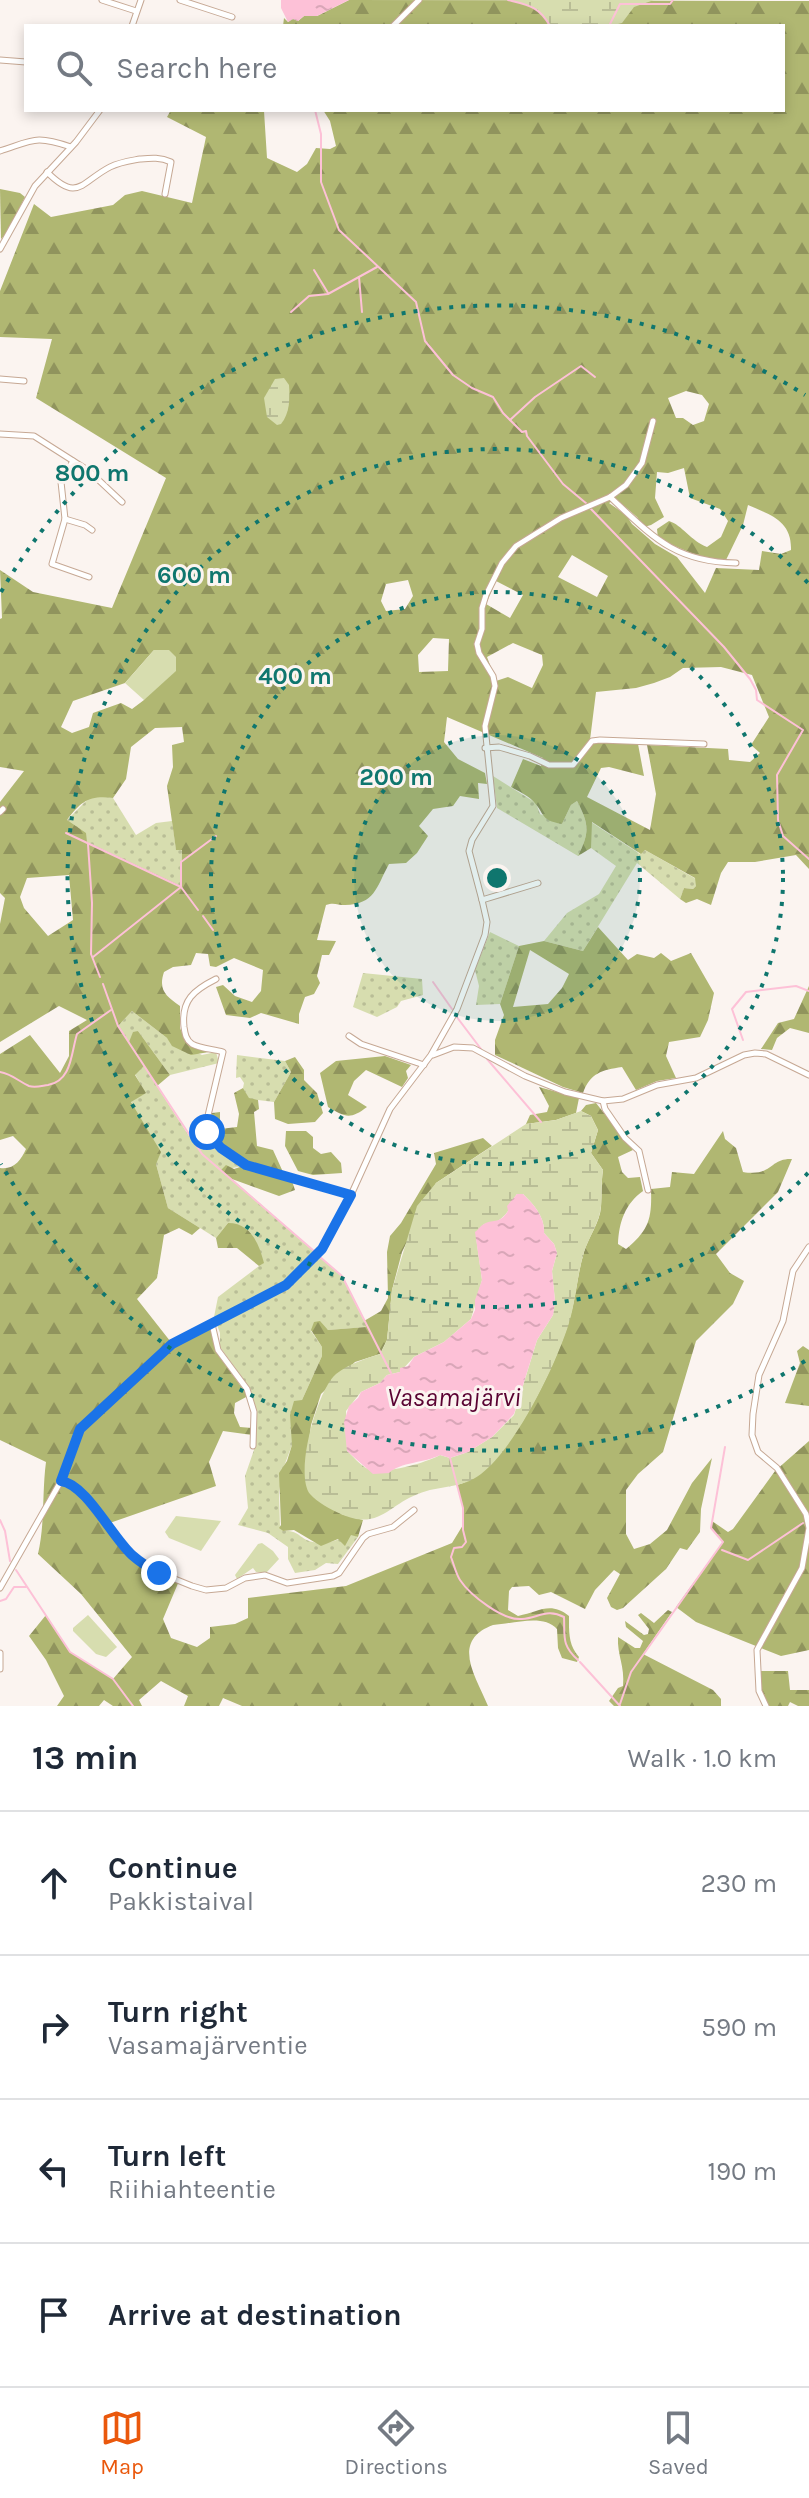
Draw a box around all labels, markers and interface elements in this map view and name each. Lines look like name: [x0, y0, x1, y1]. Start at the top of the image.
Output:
search box: [24, 24, 785, 112]
icon: search: [52, 46, 96, 90]
text: Search here: [116, 50, 277, 86]
text: 800 m: [55, 459, 129, 487]
text: 600 m: [157, 561, 231, 589]
text: 400 m: [258, 662, 332, 690]
text: 200 m: [359, 763, 433, 791]
centre of rings: [483, 864, 511, 892]
route start: [189, 1114, 225, 1150]
water label: Vasamajärvi: [387, 1382, 521, 1413]
route end: [141, 1555, 177, 1591]
text: 13 min: [32, 1738, 138, 1778]
text: Walk · 1.0 km: [628, 1743, 777, 1774]
text: Continue: [108, 1850, 238, 1886]
icon: ahead: [32, 1861, 76, 1905]
text: 230 m: [701, 1868, 777, 1899]
text: Pakkistaival: [108, 1886, 254, 1917]
text: Turn right: [108, 1994, 248, 2030]
icon: right: [32, 2005, 76, 2049]
text: 590 m: [701, 2012, 777, 2043]
text: Vasamajärventie: [108, 2030, 308, 2061]
text: Turn left: [108, 2138, 226, 2174]
icon: left: [32, 2149, 76, 2193]
text: 190 m: [707, 2156, 777, 2187]
text: Riihiahteentie: [108, 2174, 276, 2205]
icon: arrive: [32, 2293, 76, 2337]
text: Arrive at destination: [108, 2297, 402, 2333]
tab: Map: [100, 2406, 144, 2480]
tab: Directions: [344, 2406, 448, 2480]
tab: Saved: [648, 2406, 709, 2480]

